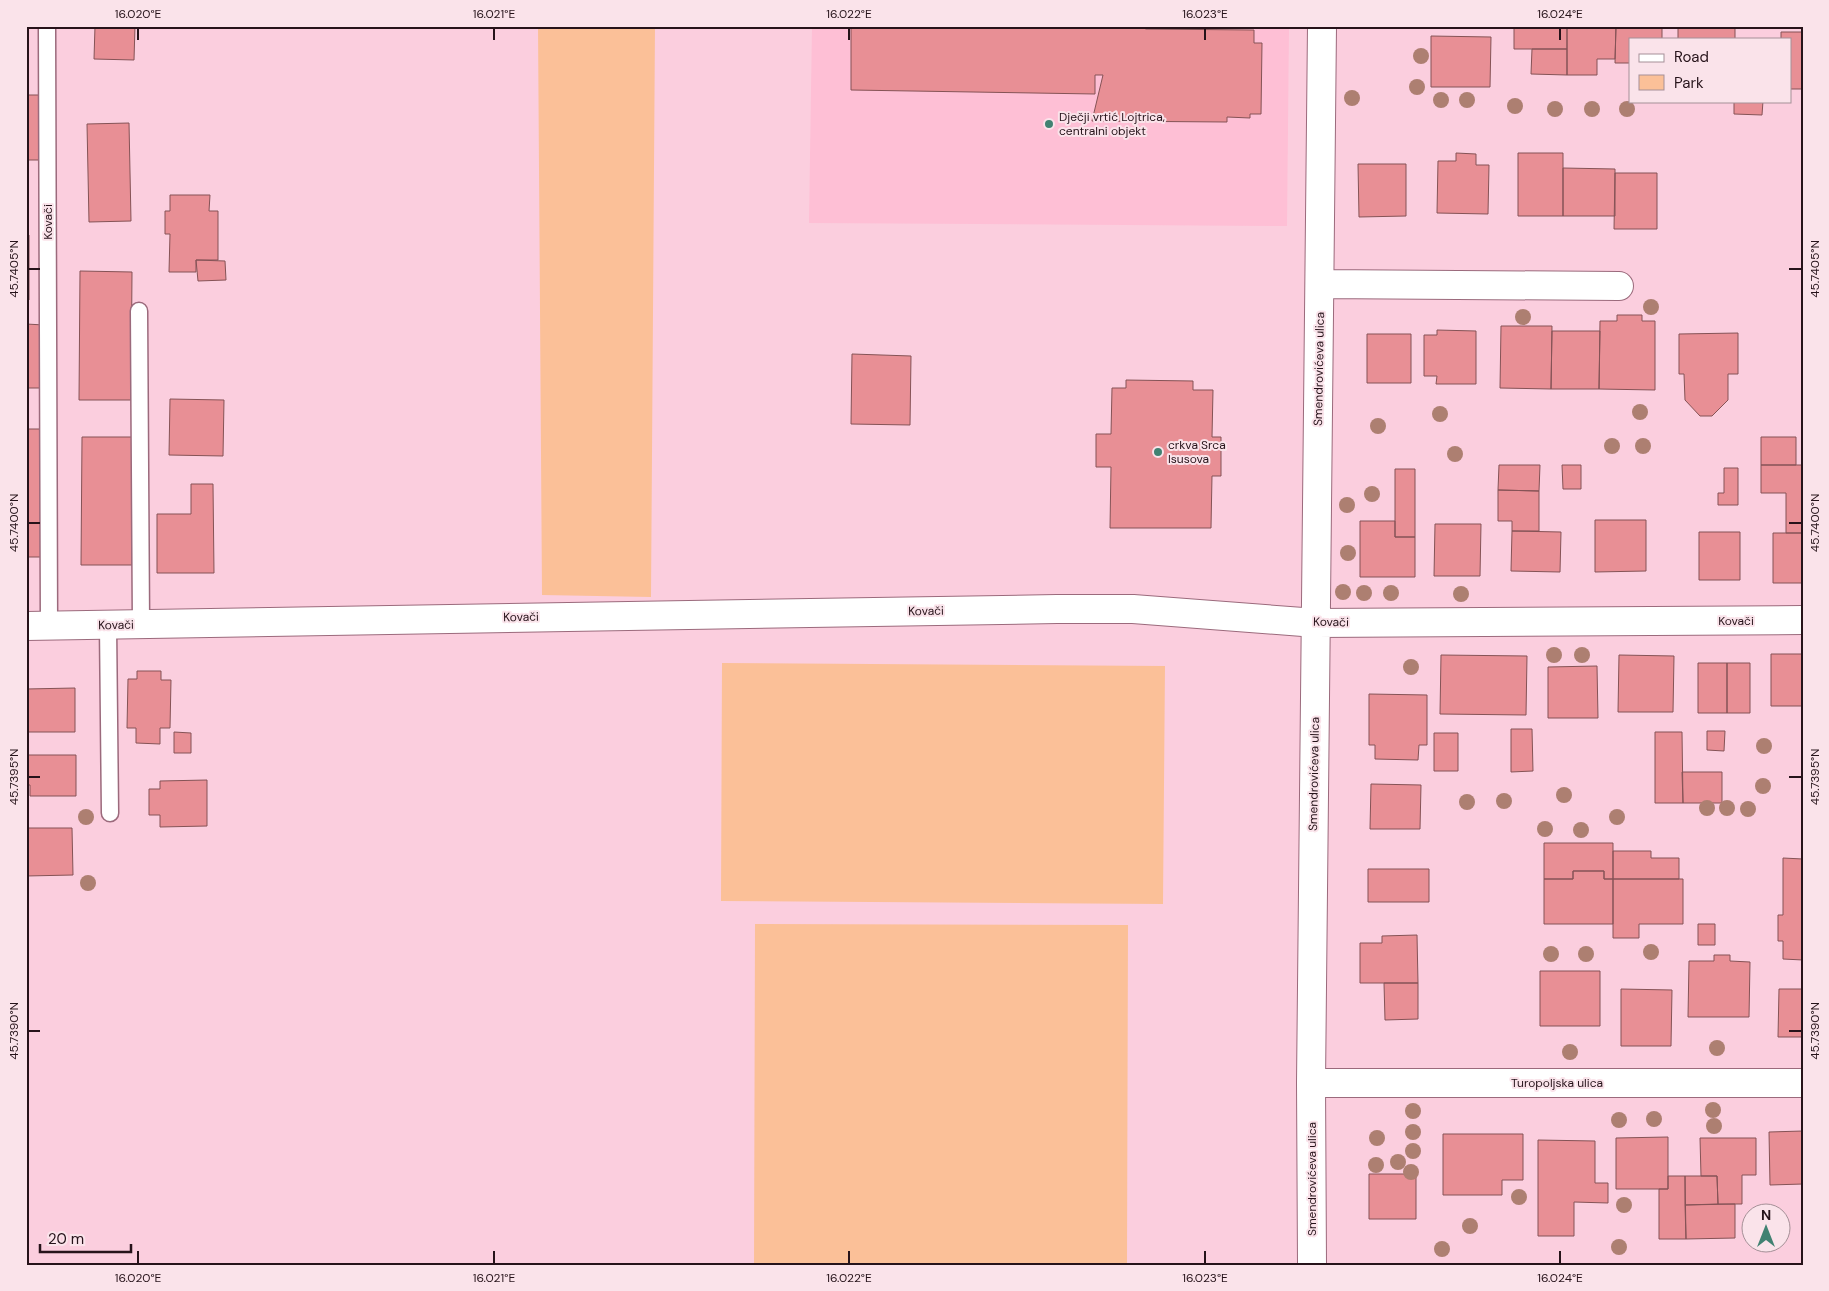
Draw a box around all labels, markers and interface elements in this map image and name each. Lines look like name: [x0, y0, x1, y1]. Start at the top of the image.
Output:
text: 16.020°E: [115, 6, 162, 22]
text: 16.021°E: [473, 6, 515, 22]
text: 16.022°E: [826, 6, 872, 22]
text: 16.023°E: [1182, 6, 1228, 22]
text: 16.024°E: [1537, 6, 1583, 22]
legend: [1629, 38, 1792, 102]
text: Road: [1674, 47, 1709, 67]
text: Park: [1674, 73, 1704, 93]
place label: Dječji vrtić Lojtrica, centralni objekt: [1059, 109, 1165, 139]
marker: Dječji vrtić Lojtrica, centralni objekt: [1043, 118, 1055, 130]
street label: Kovači: [40, 204, 56, 240]
text: 45.7405°N: [6, 240, 22, 298]
text: 45.7405°N: [1807, 240, 1823, 298]
street label: Smendrovićeva ulica: [1310, 312, 1328, 426]
place label: crkva Srca Isusova: [1168, 437, 1226, 467]
marker: crkva Srca Isusova: [1152, 446, 1164, 458]
text: 45.7400°N: [6, 494, 22, 552]
text: 45.7400°N: [1807, 494, 1823, 552]
street label: Kovači: [908, 603, 944, 619]
street label: Kovači: [503, 609, 539, 625]
street label: Kovači: [1718, 613, 1754, 629]
street label: Kovači: [1313, 614, 1349, 630]
street label: Kovači: [98, 617, 134, 633]
street label: Smendrovićeva ulica: [1305, 717, 1323, 831]
text: 45.7395°N: [6, 749, 22, 805]
text: 45.7395°N: [1807, 749, 1823, 805]
text: 45.7390°N: [6, 1002, 22, 1060]
text: 45.7390°N: [1807, 1002, 1823, 1060]
street label: Turopoljska ulica: [1511, 1075, 1603, 1091]
street label: Smendrovićeva ulica: [1304, 1122, 1320, 1236]
north arrow: [1742, 1204, 1792, 1254]
text: N: [1761, 1206, 1771, 1224]
scale bar: [40, 1221, 131, 1253]
text: 20 m: [48, 1229, 84, 1249]
text: 16.020°E: [115, 1270, 162, 1286]
text: 16.021°E: [473, 1270, 515, 1286]
text: 16.022°E: [826, 1270, 872, 1286]
text: 16.023°E: [1182, 1270, 1228, 1286]
text: 16.024°E: [1537, 1270, 1583, 1286]

